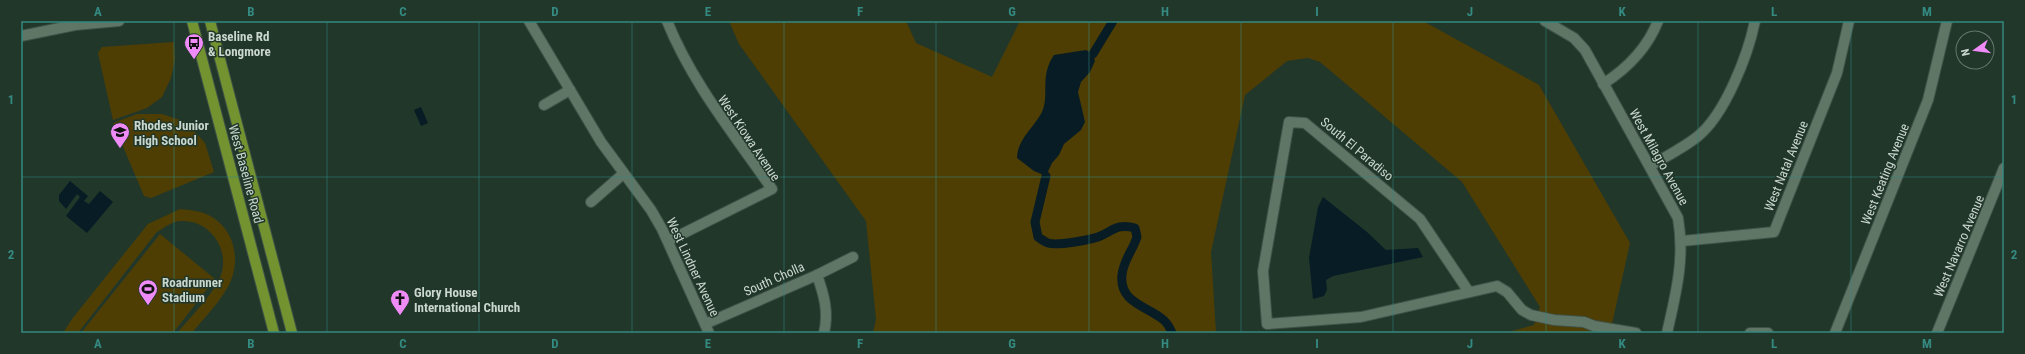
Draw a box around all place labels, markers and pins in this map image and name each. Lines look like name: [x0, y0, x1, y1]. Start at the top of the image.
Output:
place label: Baseline Rd & Longmore: [208, 29, 271, 59]
bus stop icon: Baseline Rd & Longmore: [183, 32, 205, 60]
place label: Rhodes Junior High School: [134, 118, 210, 148]
school or university icon: Rhodes Junior High School: [109, 121, 131, 149]
place label: Roadrunner Stadium: [162, 275, 223, 305]
sports icon: Roadrunner Stadium: [137, 278, 159, 306]
place label: Glory House International Church: [414, 285, 520, 315]
church icon: Glory House International Church: [389, 288, 411, 316]

